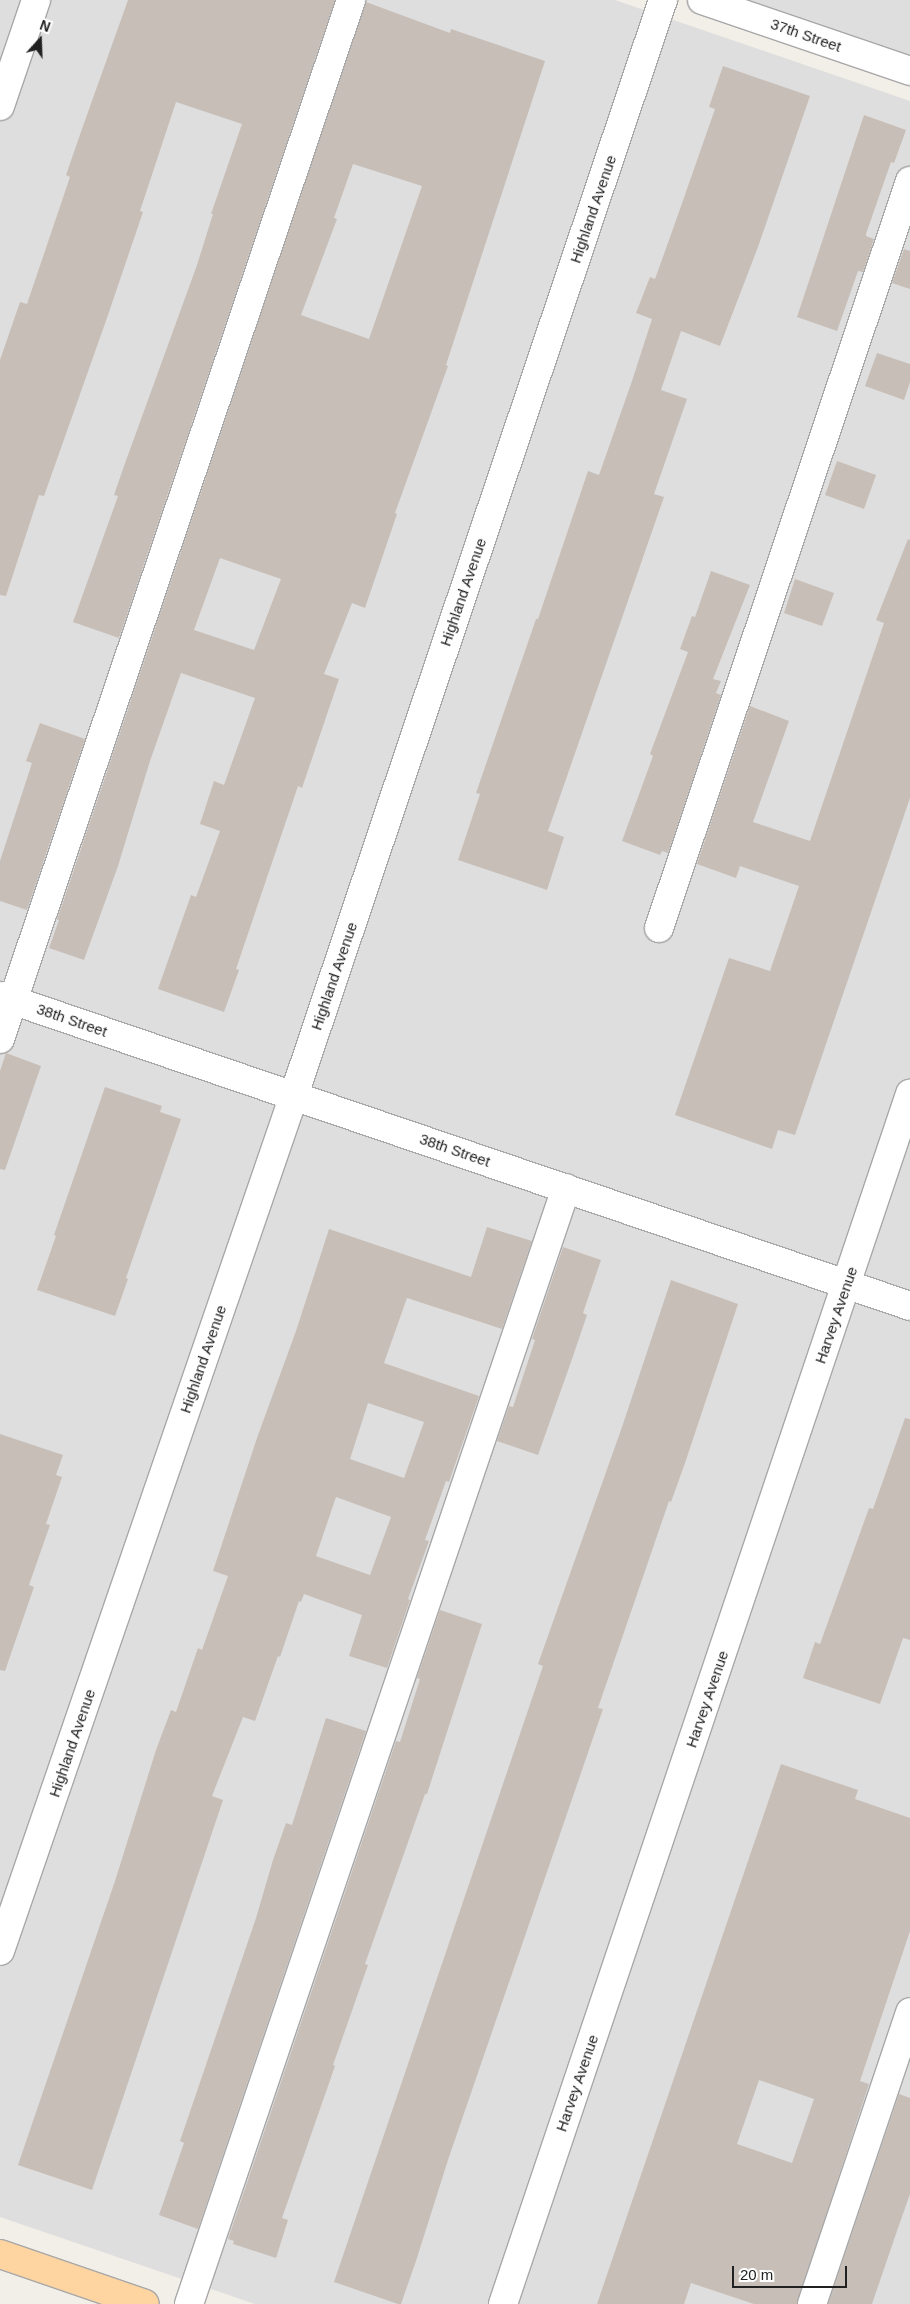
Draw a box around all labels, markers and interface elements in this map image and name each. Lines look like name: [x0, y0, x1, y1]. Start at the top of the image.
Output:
north arrow: [15, 15, 65, 65]
street label: 37th Street: [768, 15, 844, 55]
text: N: [38, 17, 53, 35]
street label: Highland Avenue: [566, 152, 620, 266]
street label: Highland Avenue: [436, 535, 490, 649]
street label: Highland Avenue: [307, 919, 361, 1033]
street label: 38th Street: [34, 1000, 110, 1040]
street label: 38th Street: [417, 1130, 493, 1170]
street label: Harvey Avenue: [811, 1264, 861, 1366]
street label: Highland Avenue: [176, 1302, 230, 1416]
street label: Harvey Avenue: [682, 1648, 732, 1750]
street label: Highland Avenue: [45, 1686, 99, 1800]
street label: Harvey Avenue: [552, 2032, 602, 2134]
scale bar: [735, 2256, 850, 2288]
text: 20 m: [740, 2266, 773, 2283]

